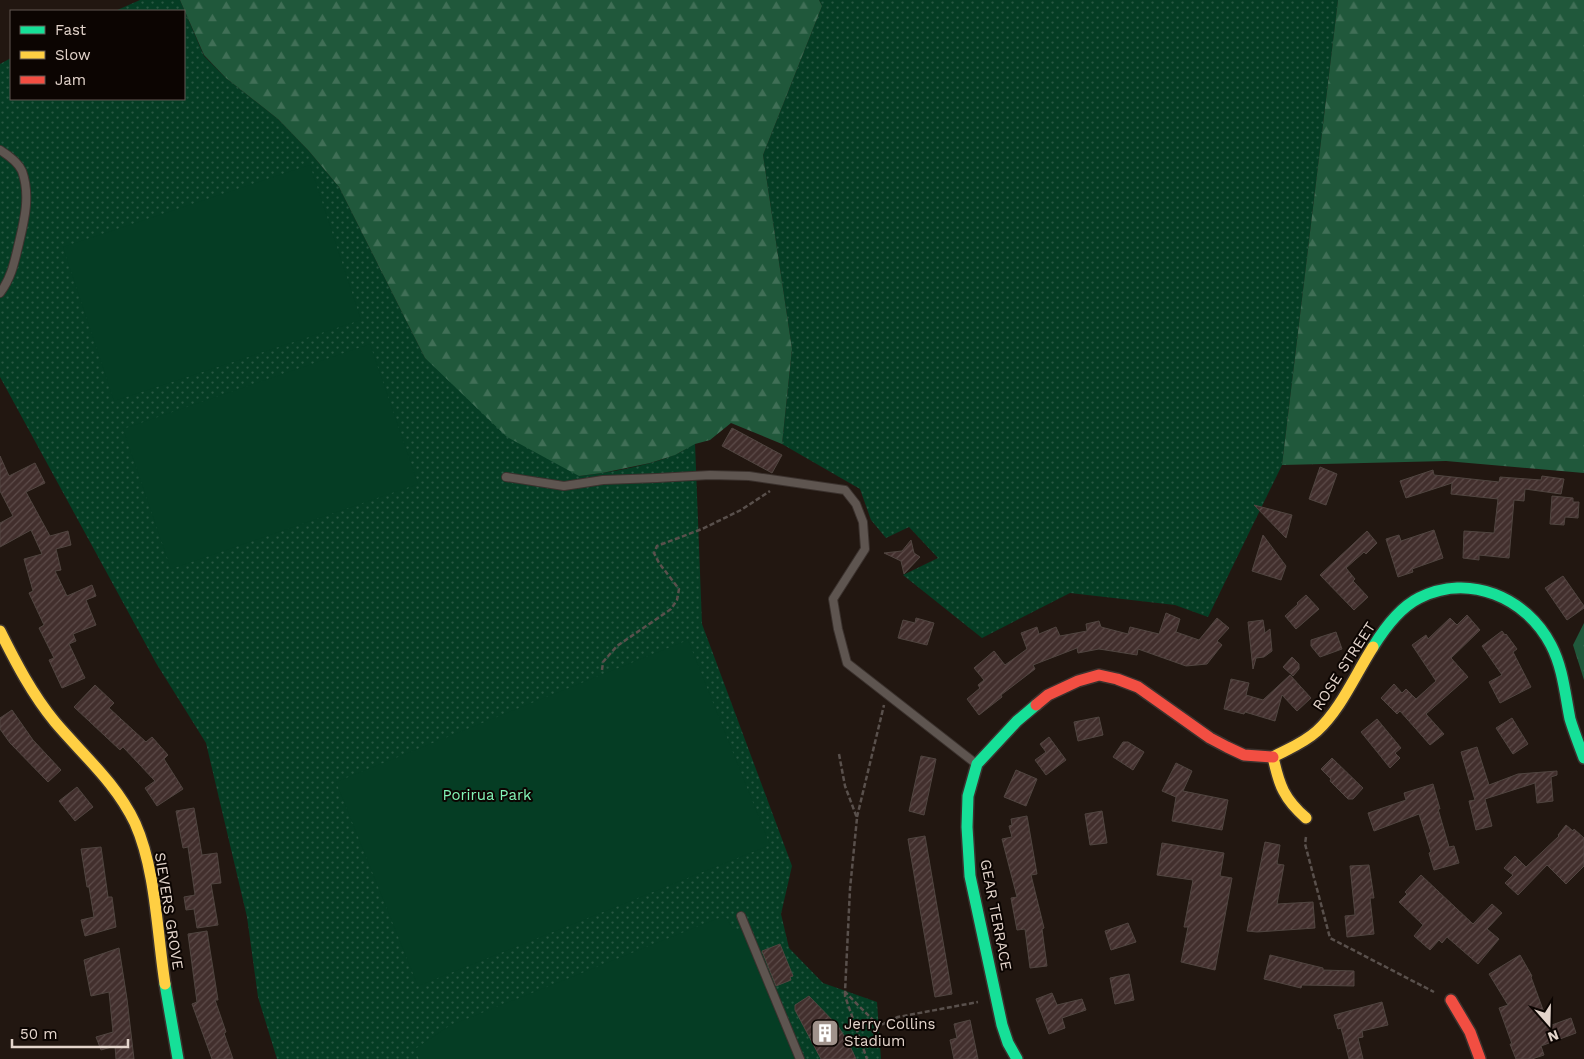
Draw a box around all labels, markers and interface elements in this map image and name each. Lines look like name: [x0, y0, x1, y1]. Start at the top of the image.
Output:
legend: [10, 10, 185, 100]
text: Fast: [55, 21, 87, 39]
text: Slow: [55, 46, 91, 64]
text: Jam: [55, 71, 86, 89]
street label: ROSE STREET: [1309, 618, 1379, 714]
park label: Porirua Park: [442, 786, 532, 804]
street label: SIEVERS GROVE: [151, 851, 187, 971]
street label: GEAR TERRACE: [976, 858, 1016, 972]
north arrow: [1524, 999, 1574, 1049]
place label: Jerry Collins Stadium: [844, 1015, 935, 1050]
scale bar: [12, 1016, 129, 1048]
building icon: Jerry Collins Stadium: [810, 1018, 840, 1048]
text: 50 m: [20, 1025, 57, 1043]
text: N: [1546, 1027, 1561, 1046]

